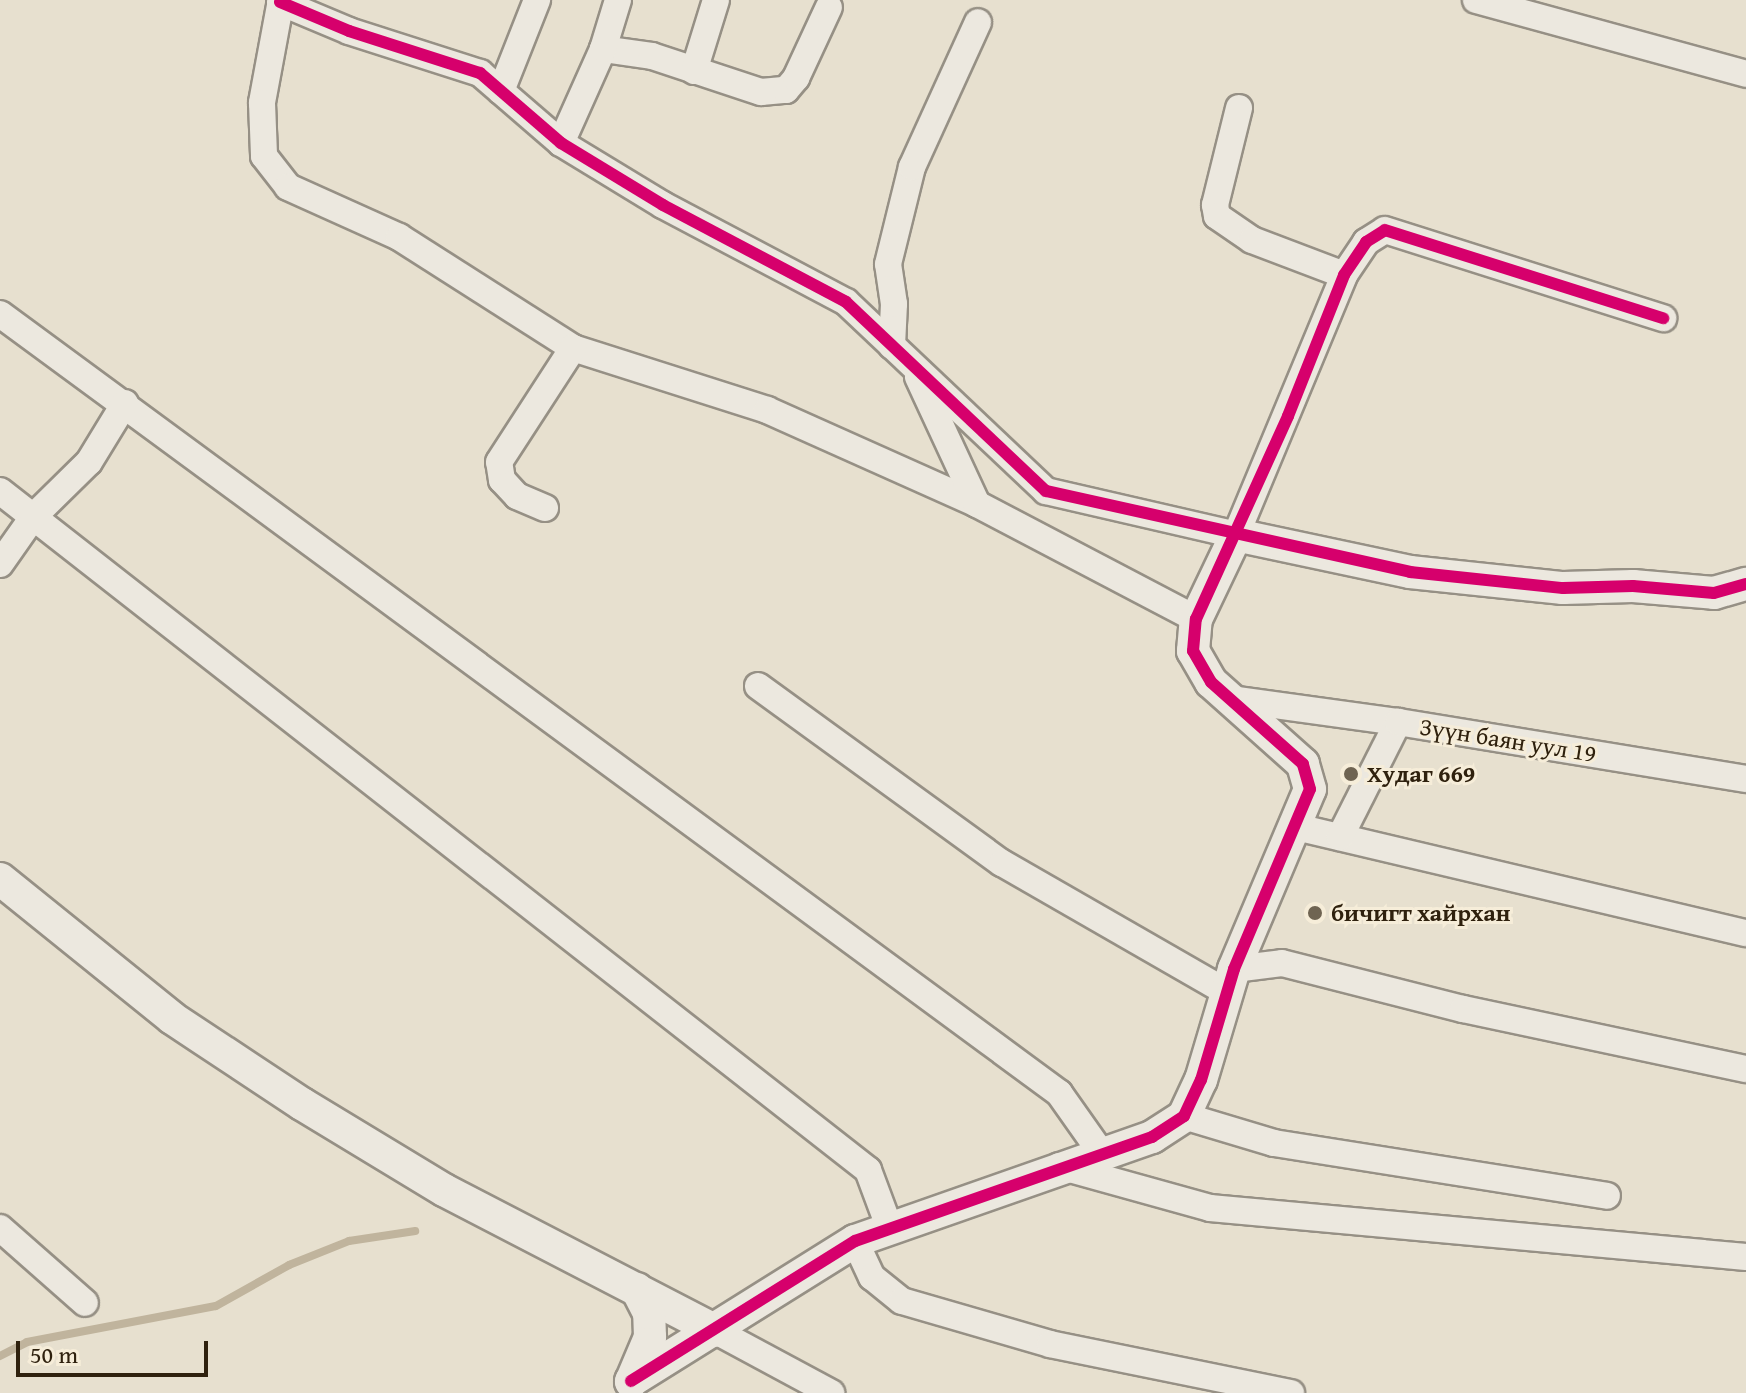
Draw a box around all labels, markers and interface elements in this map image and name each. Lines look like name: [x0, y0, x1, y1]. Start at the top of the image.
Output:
street label: Зүүн баян уул 19: [1418, 712, 1598, 768]
place label: Худаг 669: [1367, 760, 1475, 788]
marker: Худаг 669: [1342, 765, 1360, 783]
place label: бичигт хайрхан: [1331, 899, 1511, 927]
marker: бичигт хайрхан: [1306, 904, 1324, 922]
scale bar: [20, 1325, 212, 1375]
text: 50 m: [30, 1337, 78, 1372]

